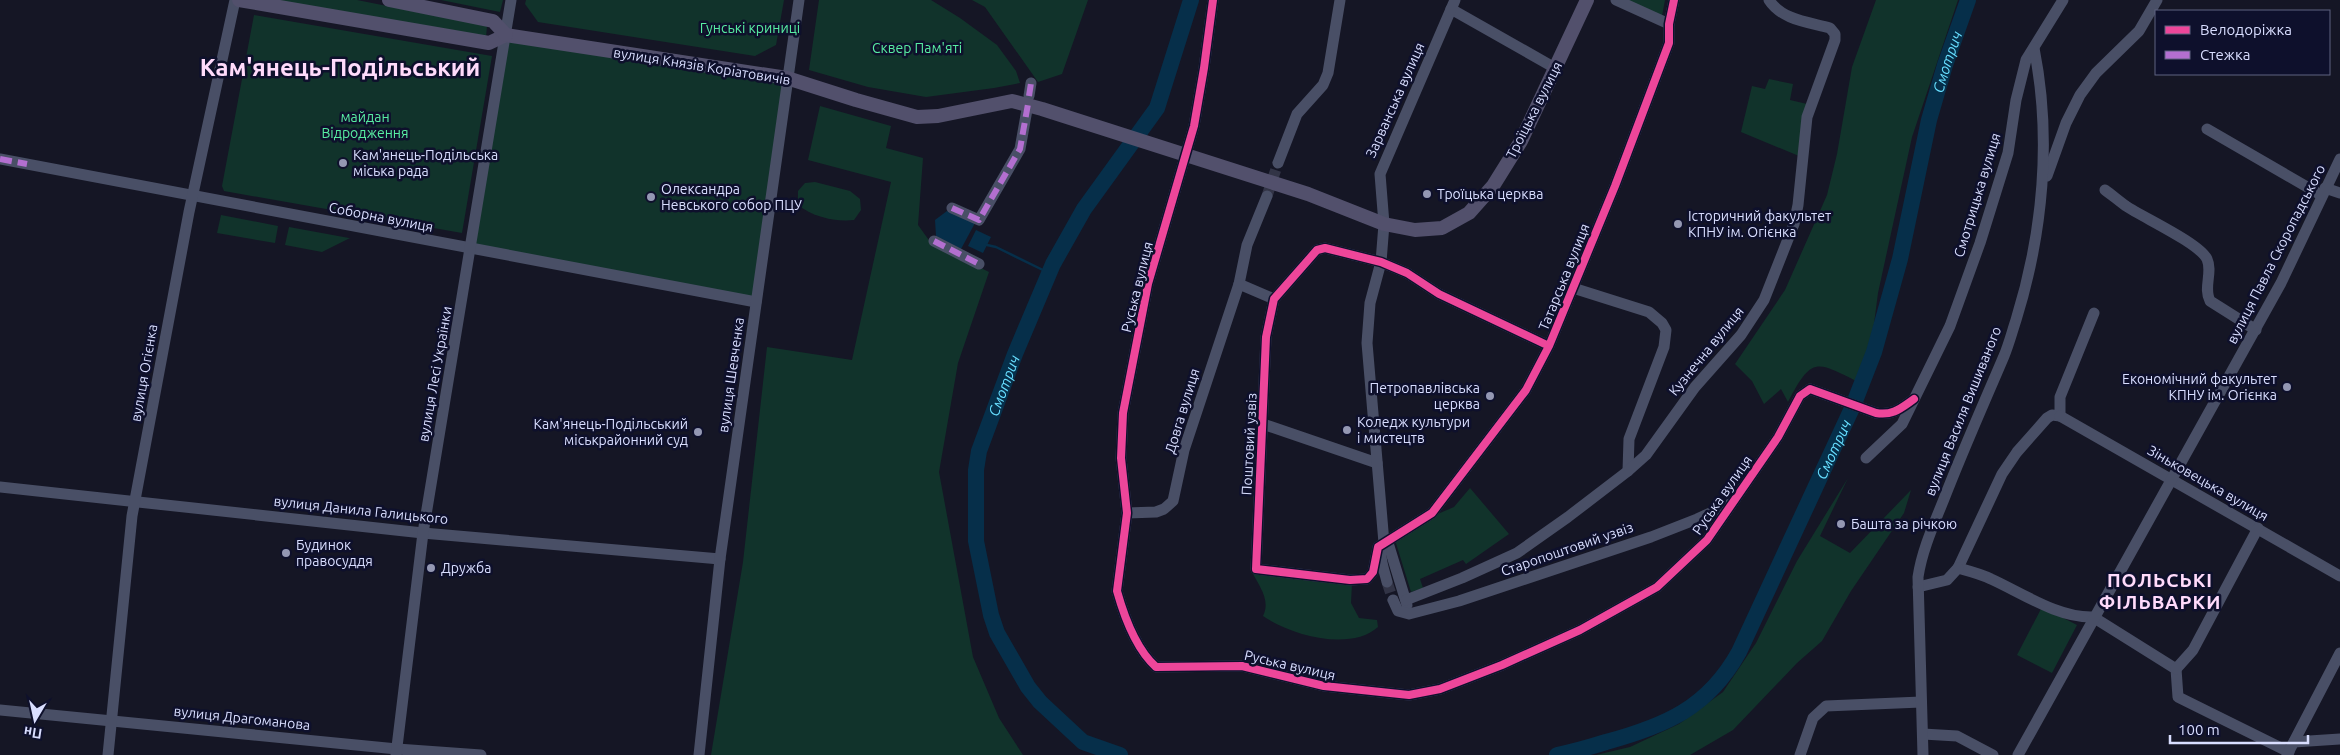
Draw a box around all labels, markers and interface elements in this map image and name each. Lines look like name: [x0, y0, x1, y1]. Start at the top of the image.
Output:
legend: [2155, 10, 2330, 75]
park label: Гунські криниці: [700, 20, 800, 36]
text: Велодоріжка: [2200, 21, 2292, 38]
water label: Смотрич: [1929, 28, 1965, 95]
park label: Сквер Пам'яті: [872, 40, 962, 56]
street label: Зарванська вулиця: [1362, 40, 1428, 160]
street label: вулиця Князів Коріатовичів: [612, 44, 792, 88]
text: Стежка: [2200, 46, 2250, 63]
district label: Кам'янець-Подільський: [200, 54, 480, 81]
street label: Троїцька вулиця: [1503, 59, 1565, 161]
park label: майдан Відродження: [321, 109, 409, 141]
street label: Смотрицька вулиця: [1950, 131, 2004, 259]
place label: Кам'янець-Подільська міська рада: [353, 147, 498, 179]
marker: Кам'янець-Подільська міська рада: [337, 157, 349, 169]
street label: вулиця Павла Скоропадського: [2224, 162, 2328, 346]
place label: Олександра Невського собор ПЦУ: [661, 181, 802, 213]
place label: Троїцька церква: [1437, 186, 1543, 202]
marker: Троїцька церква: [1421, 188, 1433, 200]
marker: Олександра Невського собор ПЦУ: [645, 191, 657, 203]
street label: Соборна вулиця: [327, 199, 435, 235]
place label: Історичний факультет КПНУ ім. Огієнка: [1688, 208, 1831, 240]
marker: Історичний факультет КПНУ ім. Огієнка: [1672, 218, 1684, 230]
street label: Татарська вулиця: [1535, 221, 1593, 333]
street label: Руська вулиця: [1118, 240, 1156, 334]
street label: Кузнечна вулиця: [1665, 303, 1747, 399]
street label: вулиця Лесі Українки: [415, 305, 455, 443]
street label: вулиця Шевченка: [715, 316, 747, 434]
street label: вулиця Огієнка: [128, 323, 160, 423]
street label: вулиця Василя Вишиваного: [1922, 324, 2004, 498]
water label: Смотрич: [984, 352, 1023, 418]
street label: Довга вулиця: [1161, 367, 1203, 455]
place label: Економічний факультет КПНУ ім. Огієнка: [2122, 371, 2277, 403]
place label: Петропавлівська церква: [1370, 380, 1480, 412]
marker: Економічний факультет КПНУ ім. Огієнка: [2281, 381, 2293, 393]
marker: Петропавлівська церква: [1484, 390, 1496, 402]
street label: Поштовий узвіз: [1238, 392, 1260, 496]
place label: Коледж культури і мистецтв: [1357, 414, 1470, 446]
place label: Кам'янець-Подільський міськрайонний суд: [533, 416, 688, 448]
water label: Смотрич: [1812, 416, 1854, 482]
marker: Коледж культури і мистецтв: [1341, 424, 1353, 436]
marker: Кам'янець-Подільський міськрайонний суд: [692, 426, 704, 438]
street label: Зіньковецька вулиця: [2145, 442, 2271, 524]
street label: Руська вулиця: [1689, 452, 1755, 538]
street label: вулиця Данила Галицького: [273, 493, 449, 527]
place label: Башта за річкою: [1851, 516, 1957, 532]
marker: Башта за річкою: [1835, 518, 1847, 530]
street label: Старопоштовий узвіз: [1499, 519, 1635, 579]
place label: Будинок правосуддя: [296, 537, 373, 569]
marker: Будинок правосуддя: [280, 547, 292, 559]
place label: Дружба: [441, 560, 491, 576]
marker: Дружба: [425, 562, 437, 574]
district label: ПОЛЬСЬКІ ФІЛЬВАРКИ: [2099, 569, 2221, 613]
street label: Руська вулиця: [1243, 647, 1337, 683]
north arrow: [10, 695, 60, 745]
street label: вулиця Драгоманова: [173, 703, 311, 733]
scale bar: [2170, 712, 2308, 744]
text: 100 m: [2178, 721, 2220, 738]
text: Пн: [23, 724, 43, 742]

